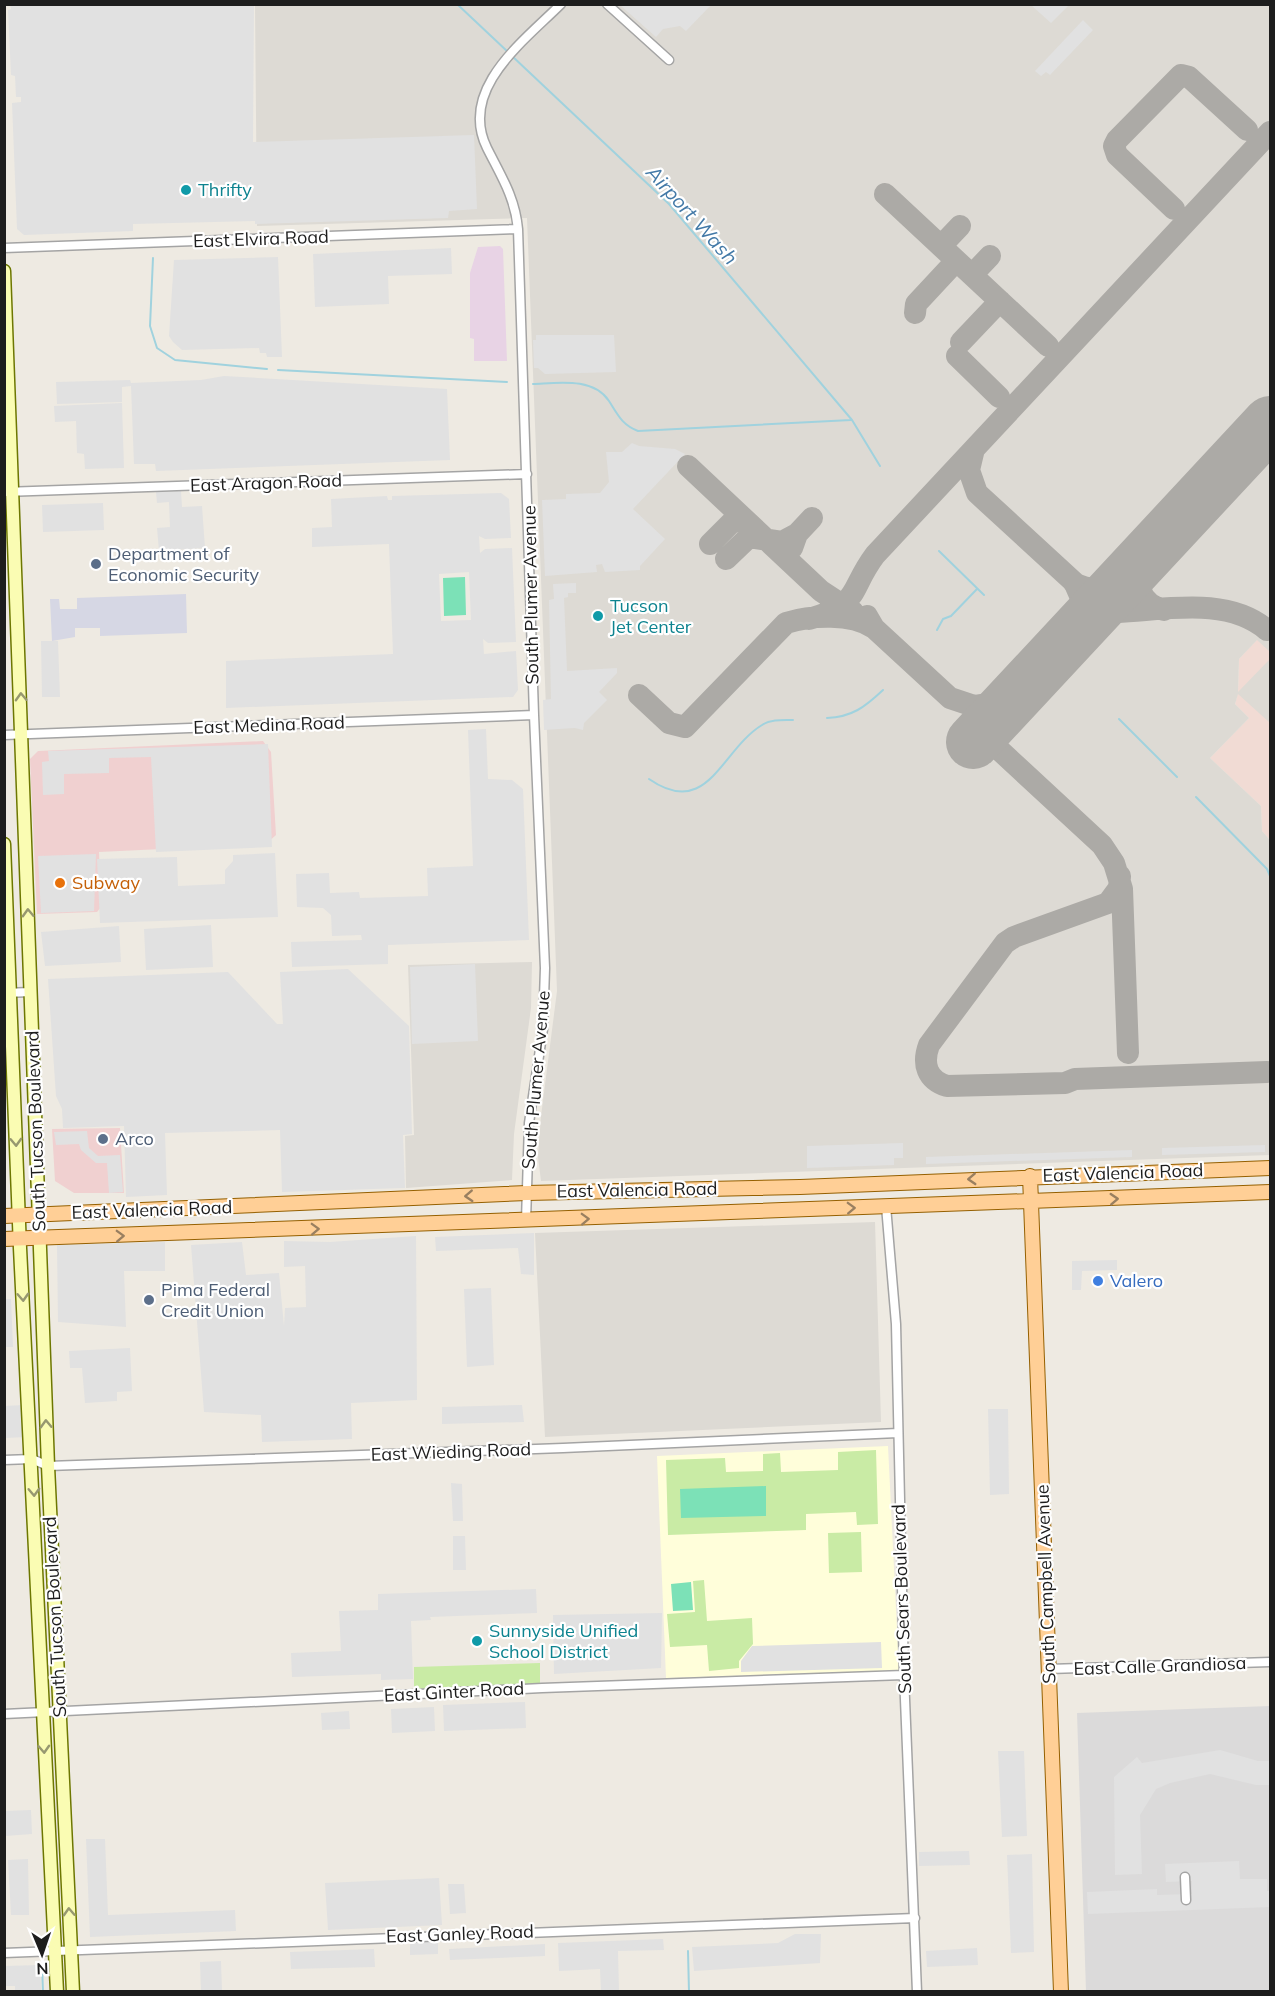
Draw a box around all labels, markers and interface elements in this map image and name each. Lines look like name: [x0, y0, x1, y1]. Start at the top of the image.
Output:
water label: Airport Wash: [641, 159, 743, 269]
place label: Thrifty: [198, 178, 252, 201]
marker: Thrifty: [179, 183, 193, 197]
street label: East Elvira Road: [193, 225, 329, 252]
street label: East Aragon Road: [190, 468, 342, 497]
street label: South Plumer Avenue: [517, 505, 544, 685]
place label: Department of Economic Security: [108, 542, 260, 586]
marker: Department of Economic Security: [89, 557, 103, 571]
place label: Tucson Jet Center: [610, 594, 692, 638]
marker: Tucson Jet Center: [591, 609, 605, 623]
one-way arrow: [14, 692, 27, 701]
street label: East Medina Road: [193, 710, 345, 739]
place label: Subway: [72, 871, 140, 894]
marker: Subway: [53, 876, 67, 890]
one-way arrow: [22, 908, 35, 917]
street label: South Plumer Avenue: [516, 990, 555, 1170]
street label: South Tucson Boulevard: [20, 1030, 51, 1232]
place label: Arco: [115, 1127, 154, 1150]
marker: Arco: [96, 1132, 110, 1146]
one-way arrow: [10, 1137, 23, 1146]
street label: East Valencia Road: [1042, 1158, 1204, 1187]
one-way arrow: [967, 1173, 976, 1186]
street label: East Valencia Road: [556, 1177, 718, 1202]
one-way arrow: [465, 1189, 474, 1202]
one-way arrow: [1109, 1192, 1118, 1205]
street label: East Valencia Road: [71, 1195, 233, 1224]
one-way arrow: [846, 1201, 855, 1214]
one-way arrow: [580, 1213, 589, 1225]
one-way arrow: [310, 1223, 319, 1235]
one-way arrow: [115, 1229, 124, 1242]
place label: Valero: [1110, 1269, 1163, 1292]
marker: Valero: [1091, 1274, 1105, 1288]
place label: Pima Federal Credit Union: [161, 1278, 270, 1322]
one-way arrow: [17, 1292, 30, 1301]
marker: Pima Federal Credit Union: [142, 1293, 156, 1307]
one-way arrow: [40, 1419, 53, 1428]
street label: East Wieding Road: [370, 1437, 532, 1466]
street label: South Campbell Avenue: [1031, 1484, 1060, 1684]
one-way arrow: [27, 1487, 40, 1496]
street label: South Sears Boulevard: [887, 1504, 916, 1694]
street label: South Tucson Boulevard: [38, 1516, 71, 1718]
place label: Sunnyside Unified School District: [489, 1619, 638, 1663]
marker: Sunnyside Unified School District: [470, 1634, 484, 1648]
street label: East Calle Grandiosa: [1073, 1651, 1247, 1680]
street label: East Ginter Road: [383, 1676, 525, 1707]
one-way arrow: [38, 1745, 51, 1754]
one-way arrow: [62, 1908, 75, 1917]
street label: East Ganley Road: [386, 1919, 534, 1948]
north arrow: [12, 1924, 72, 1984]
text: N: [36, 1959, 49, 1979]

